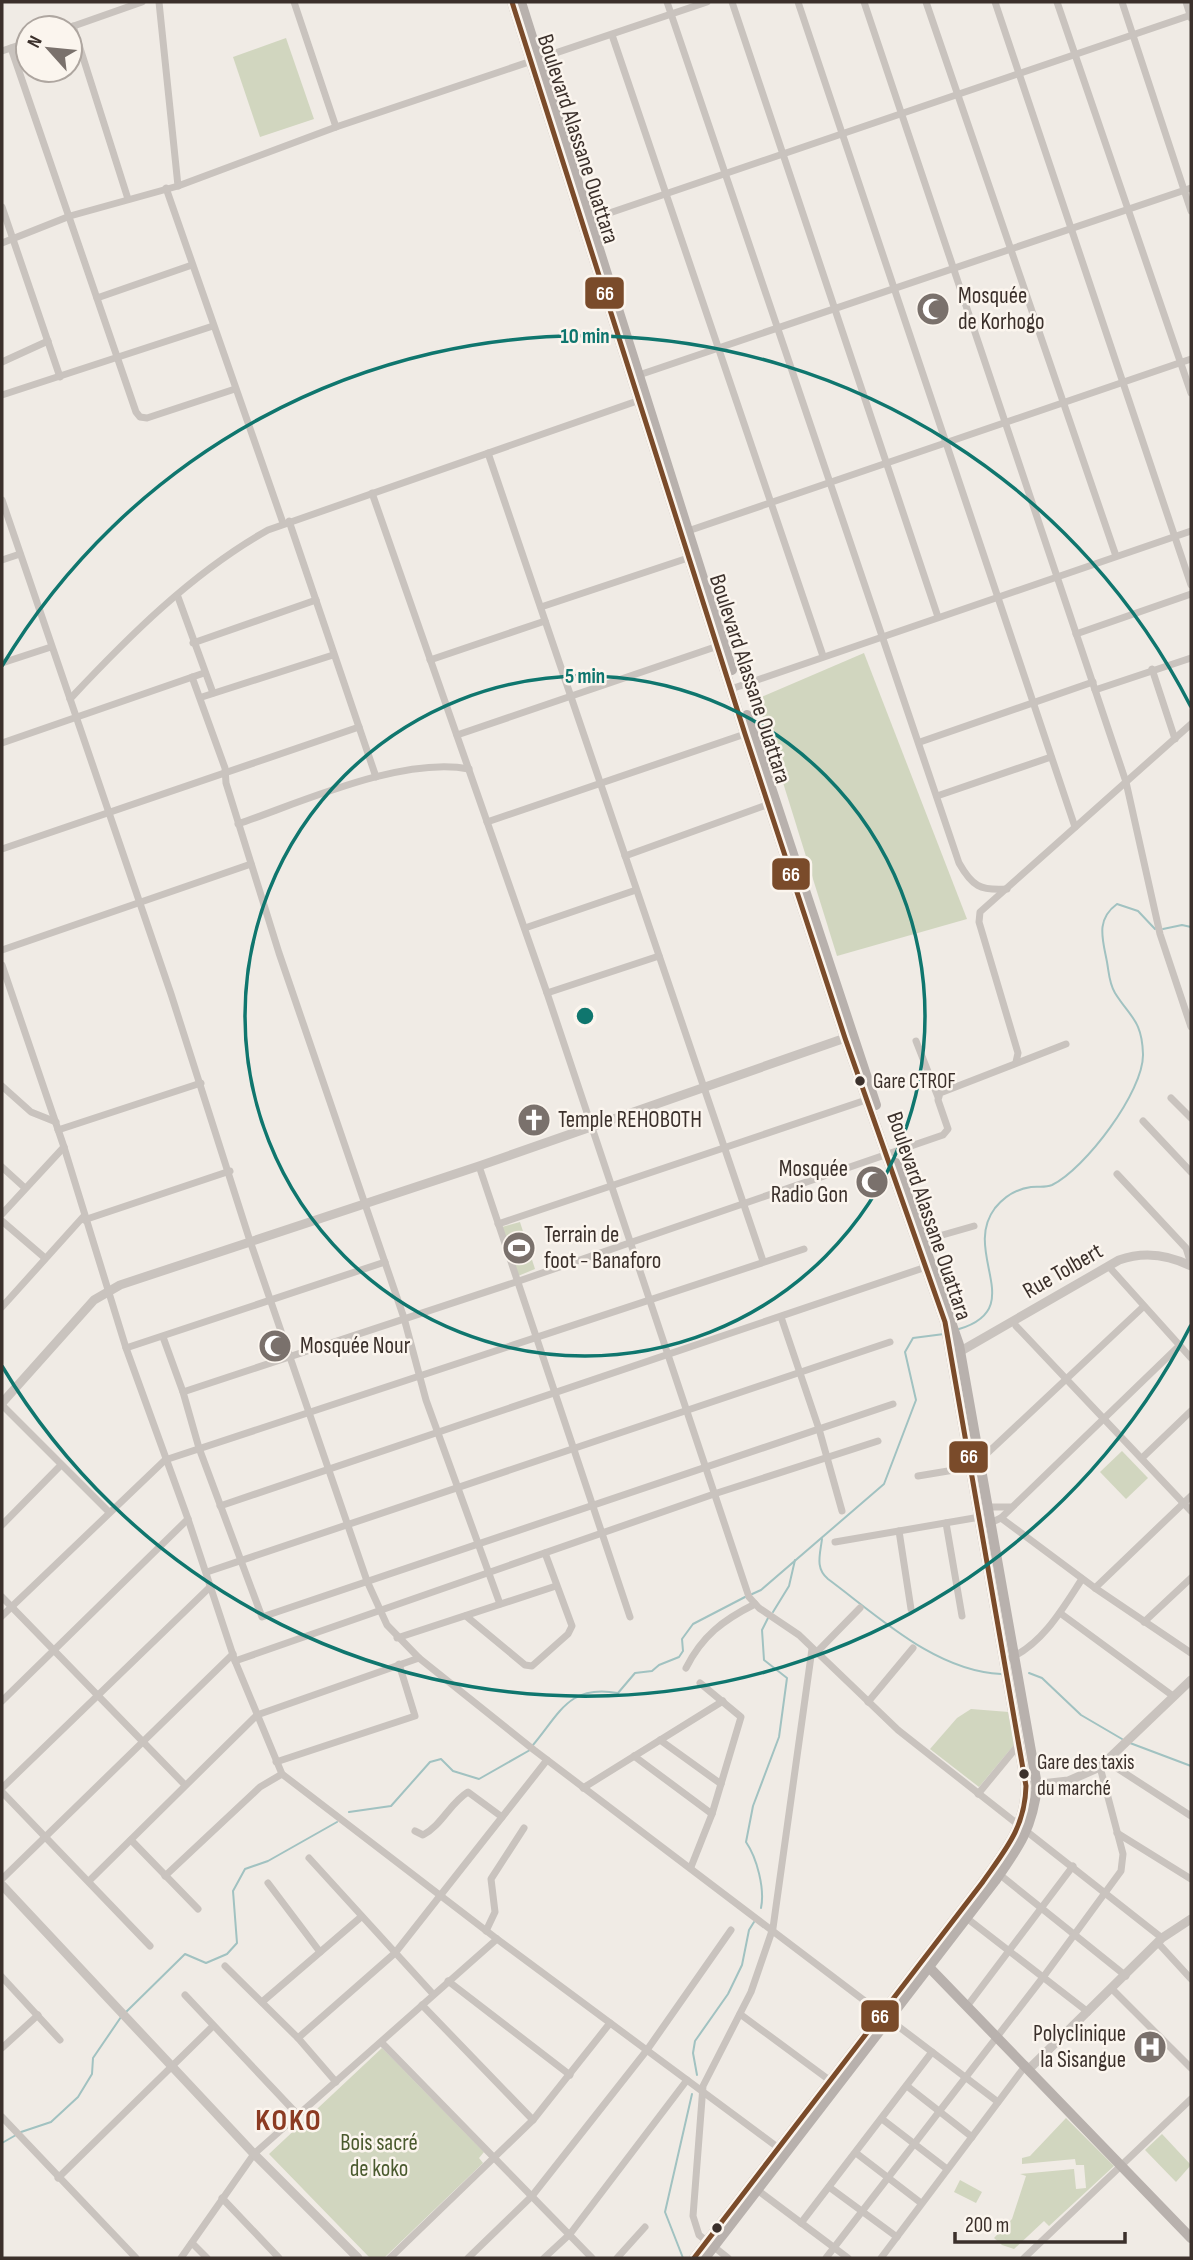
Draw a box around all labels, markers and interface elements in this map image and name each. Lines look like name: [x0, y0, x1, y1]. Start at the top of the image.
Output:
north arrow: [14, 14, 84, 84]
street label: Boulevard Alassane Ouattara: [531, 31, 625, 247]
text: N: [23, 32, 48, 52]
line badge: 66: [584, 276, 625, 310]
place label: Mosquée de Korhogo: [958, 282, 1045, 336]
text: 66: [596, 283, 614, 306]
mosque icon: Mosquée de Korhogo: [914, 290, 952, 328]
text: 10 min: [560, 324, 610, 349]
street label: Boulevard Alassane Ouattara: [703, 571, 797, 787]
text: 5 min: [565, 664, 605, 689]
line badge: 66: [771, 857, 811, 891]
text: 66: [782, 864, 800, 887]
centre of rings: [573, 1004, 597, 1028]
place label: Gare CTROF: [873, 1069, 956, 1094]
marker: Gare CTROF: [853, 1074, 867, 1088]
church icon: Temple REHOBOTH: [515, 1101, 553, 1139]
place label: Temple REHOBOTH: [558, 1106, 702, 1134]
street label: Boulevard Alassane Ouattara: [880, 1108, 978, 1324]
place label: Mosquée Radio Gon: [771, 1155, 848, 1209]
mosque icon: Mosquée Radio Gon: [853, 1163, 891, 1201]
place label: Terrain de foot - Banaforo: [544, 1221, 661, 1275]
sports icon: Terrain de foot - Banaforo: [500, 1229, 538, 1267]
street label: Rue Tolbert: [1018, 1237, 1108, 1305]
mosque icon: Mosquée Nour: [256, 1327, 294, 1365]
place label: Mosquée Nour: [300, 1332, 411, 1360]
line badge: 66: [948, 1440, 989, 1474]
text: 66: [960, 1446, 978, 1469]
place label: Gare des taxis du marché: [1037, 1750, 1135, 1801]
marker: Gare des taxis du marché: [1017, 1767, 1031, 1781]
line badge: 66: [860, 1999, 900, 2033]
text: 66: [871, 2006, 889, 2029]
place label: Polyclinique la Sisangue: [1033, 2020, 1126, 2074]
hospital icon: Polyclinique la Sisangue: [1131, 2028, 1169, 2066]
district label: KOKO: [255, 2103, 323, 2139]
park label: Bois sacré de koko: [340, 2129, 418, 2183]
scale bar: [955, 2200, 1125, 2244]
text: 200 m: [965, 2213, 1009, 2238]
unlabelled marker: [710, 2221, 724, 2235]

